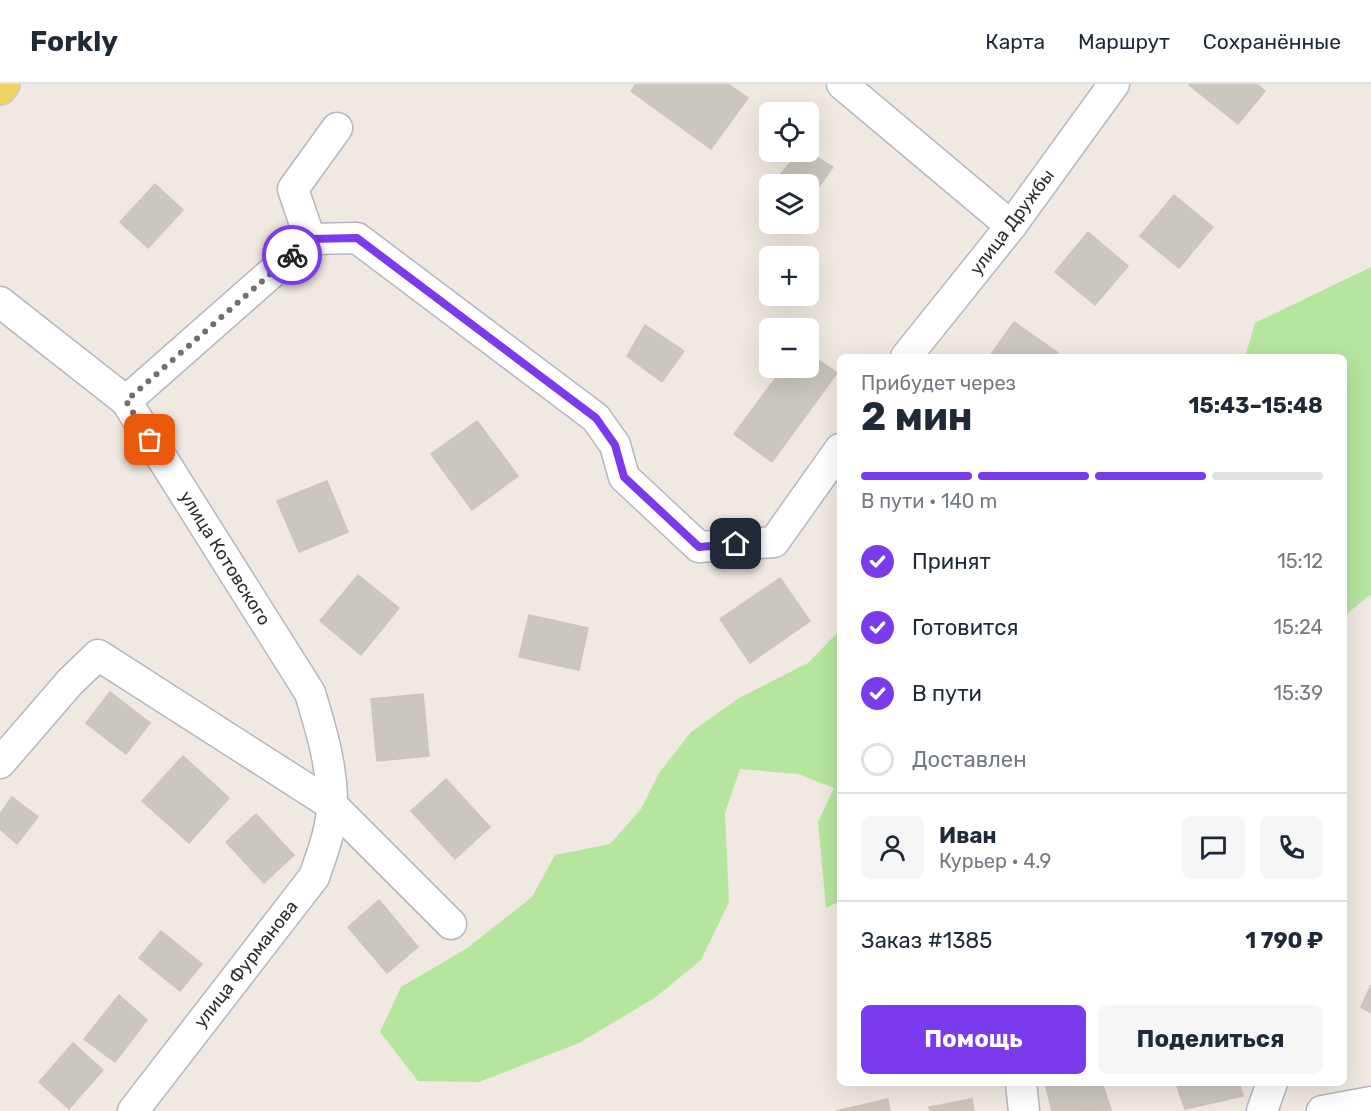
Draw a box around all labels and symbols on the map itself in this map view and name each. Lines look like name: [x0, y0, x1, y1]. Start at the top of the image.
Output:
street label: улица Дружбы: [965, 165, 1059, 279]
courier: [262, 225, 322, 285]
pin: [124, 414, 175, 465]
street label: улица Котовского: [175, 487, 275, 629]
pin: [710, 518, 761, 569]
street label: улица Фурманова: [189, 896, 303, 1032]

